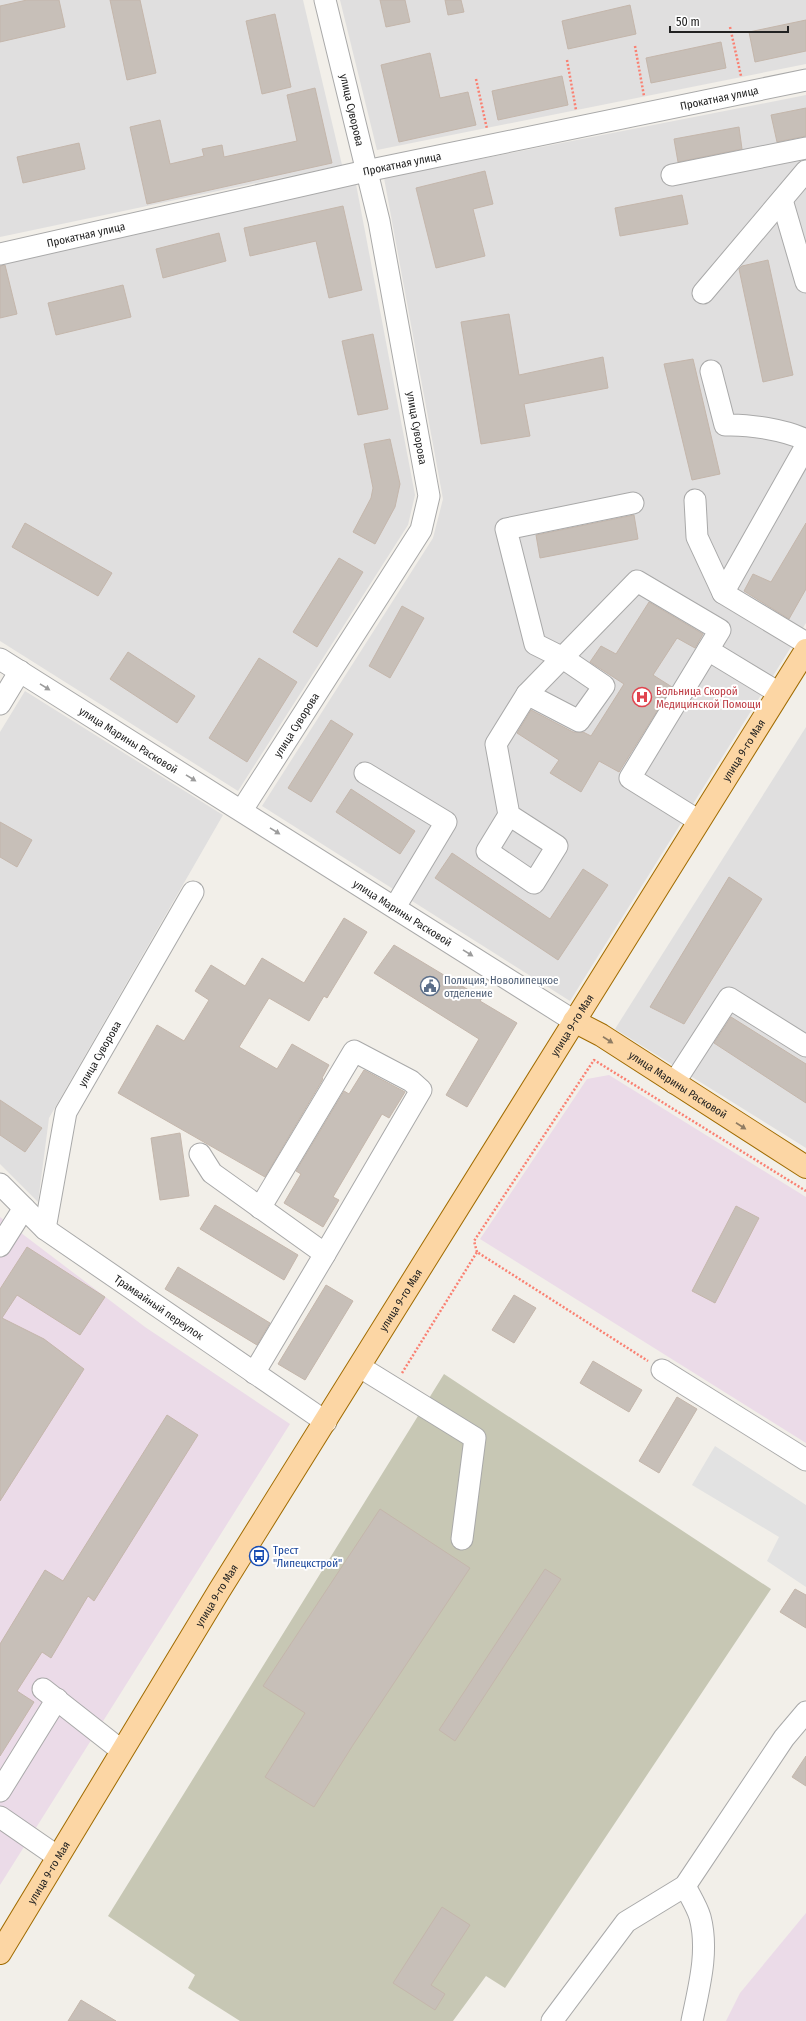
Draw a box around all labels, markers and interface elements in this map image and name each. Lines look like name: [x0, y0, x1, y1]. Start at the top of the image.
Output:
scale bar: [670, 8, 788, 34]
text: 50 m: [676, 15, 700, 29]
street label: улица Суворова: [337, 73, 366, 148]
street label: Прокатная улица: [679, 84, 760, 113]
street label: Прокатная улица: [362, 150, 442, 179]
street label: Прокатная улица: [46, 220, 126, 250]
street label: улица Суворова: [404, 391, 429, 466]
one-way arrow: [40, 683, 50, 691]
place label: Больница Скорой Медицинской Помощи: [656, 685, 761, 711]
hospital icon: Больница Скорой Медицинской Помощи: [631, 686, 653, 708]
street label: улица Суворова: [271, 691, 322, 760]
street label: улица Марины Расковой: [76, 705, 180, 777]
street label: улица 9-го Мая: [720, 717, 768, 784]
one-way arrow: [185, 774, 196, 782]
one-way arrow: [269, 828, 281, 835]
street label: улица Марины Расковой: [351, 877, 454, 949]
one-way arrow: [462, 950, 474, 957]
place label: Полиция, Новолипецкое отделение: [444, 974, 558, 1000]
public building icon: Полиция, Новолипецкое отделение: [419, 975, 441, 997]
street label: улица 9-го Мая: [548, 992, 597, 1059]
street label: улица Суворова: [76, 1019, 124, 1089]
one-way arrow: [603, 1036, 614, 1044]
street label: улица Марины Расковой: [626, 1049, 729, 1121]
one-way arrow: [736, 1122, 746, 1130]
street label: улица 9-го Мая: [377, 1267, 425, 1334]
street label: Трамвайный переулок: [112, 1273, 207, 1343]
place label: Трест "Липецкстрой": [273, 1544, 342, 1570]
bus stop icon: Трест "Липецкстрой": [248, 1545, 270, 1567]
street label: улица 9-го Мая: [193, 1562, 241, 1629]
street label: улица 9-го Мая: [25, 1839, 73, 1906]

